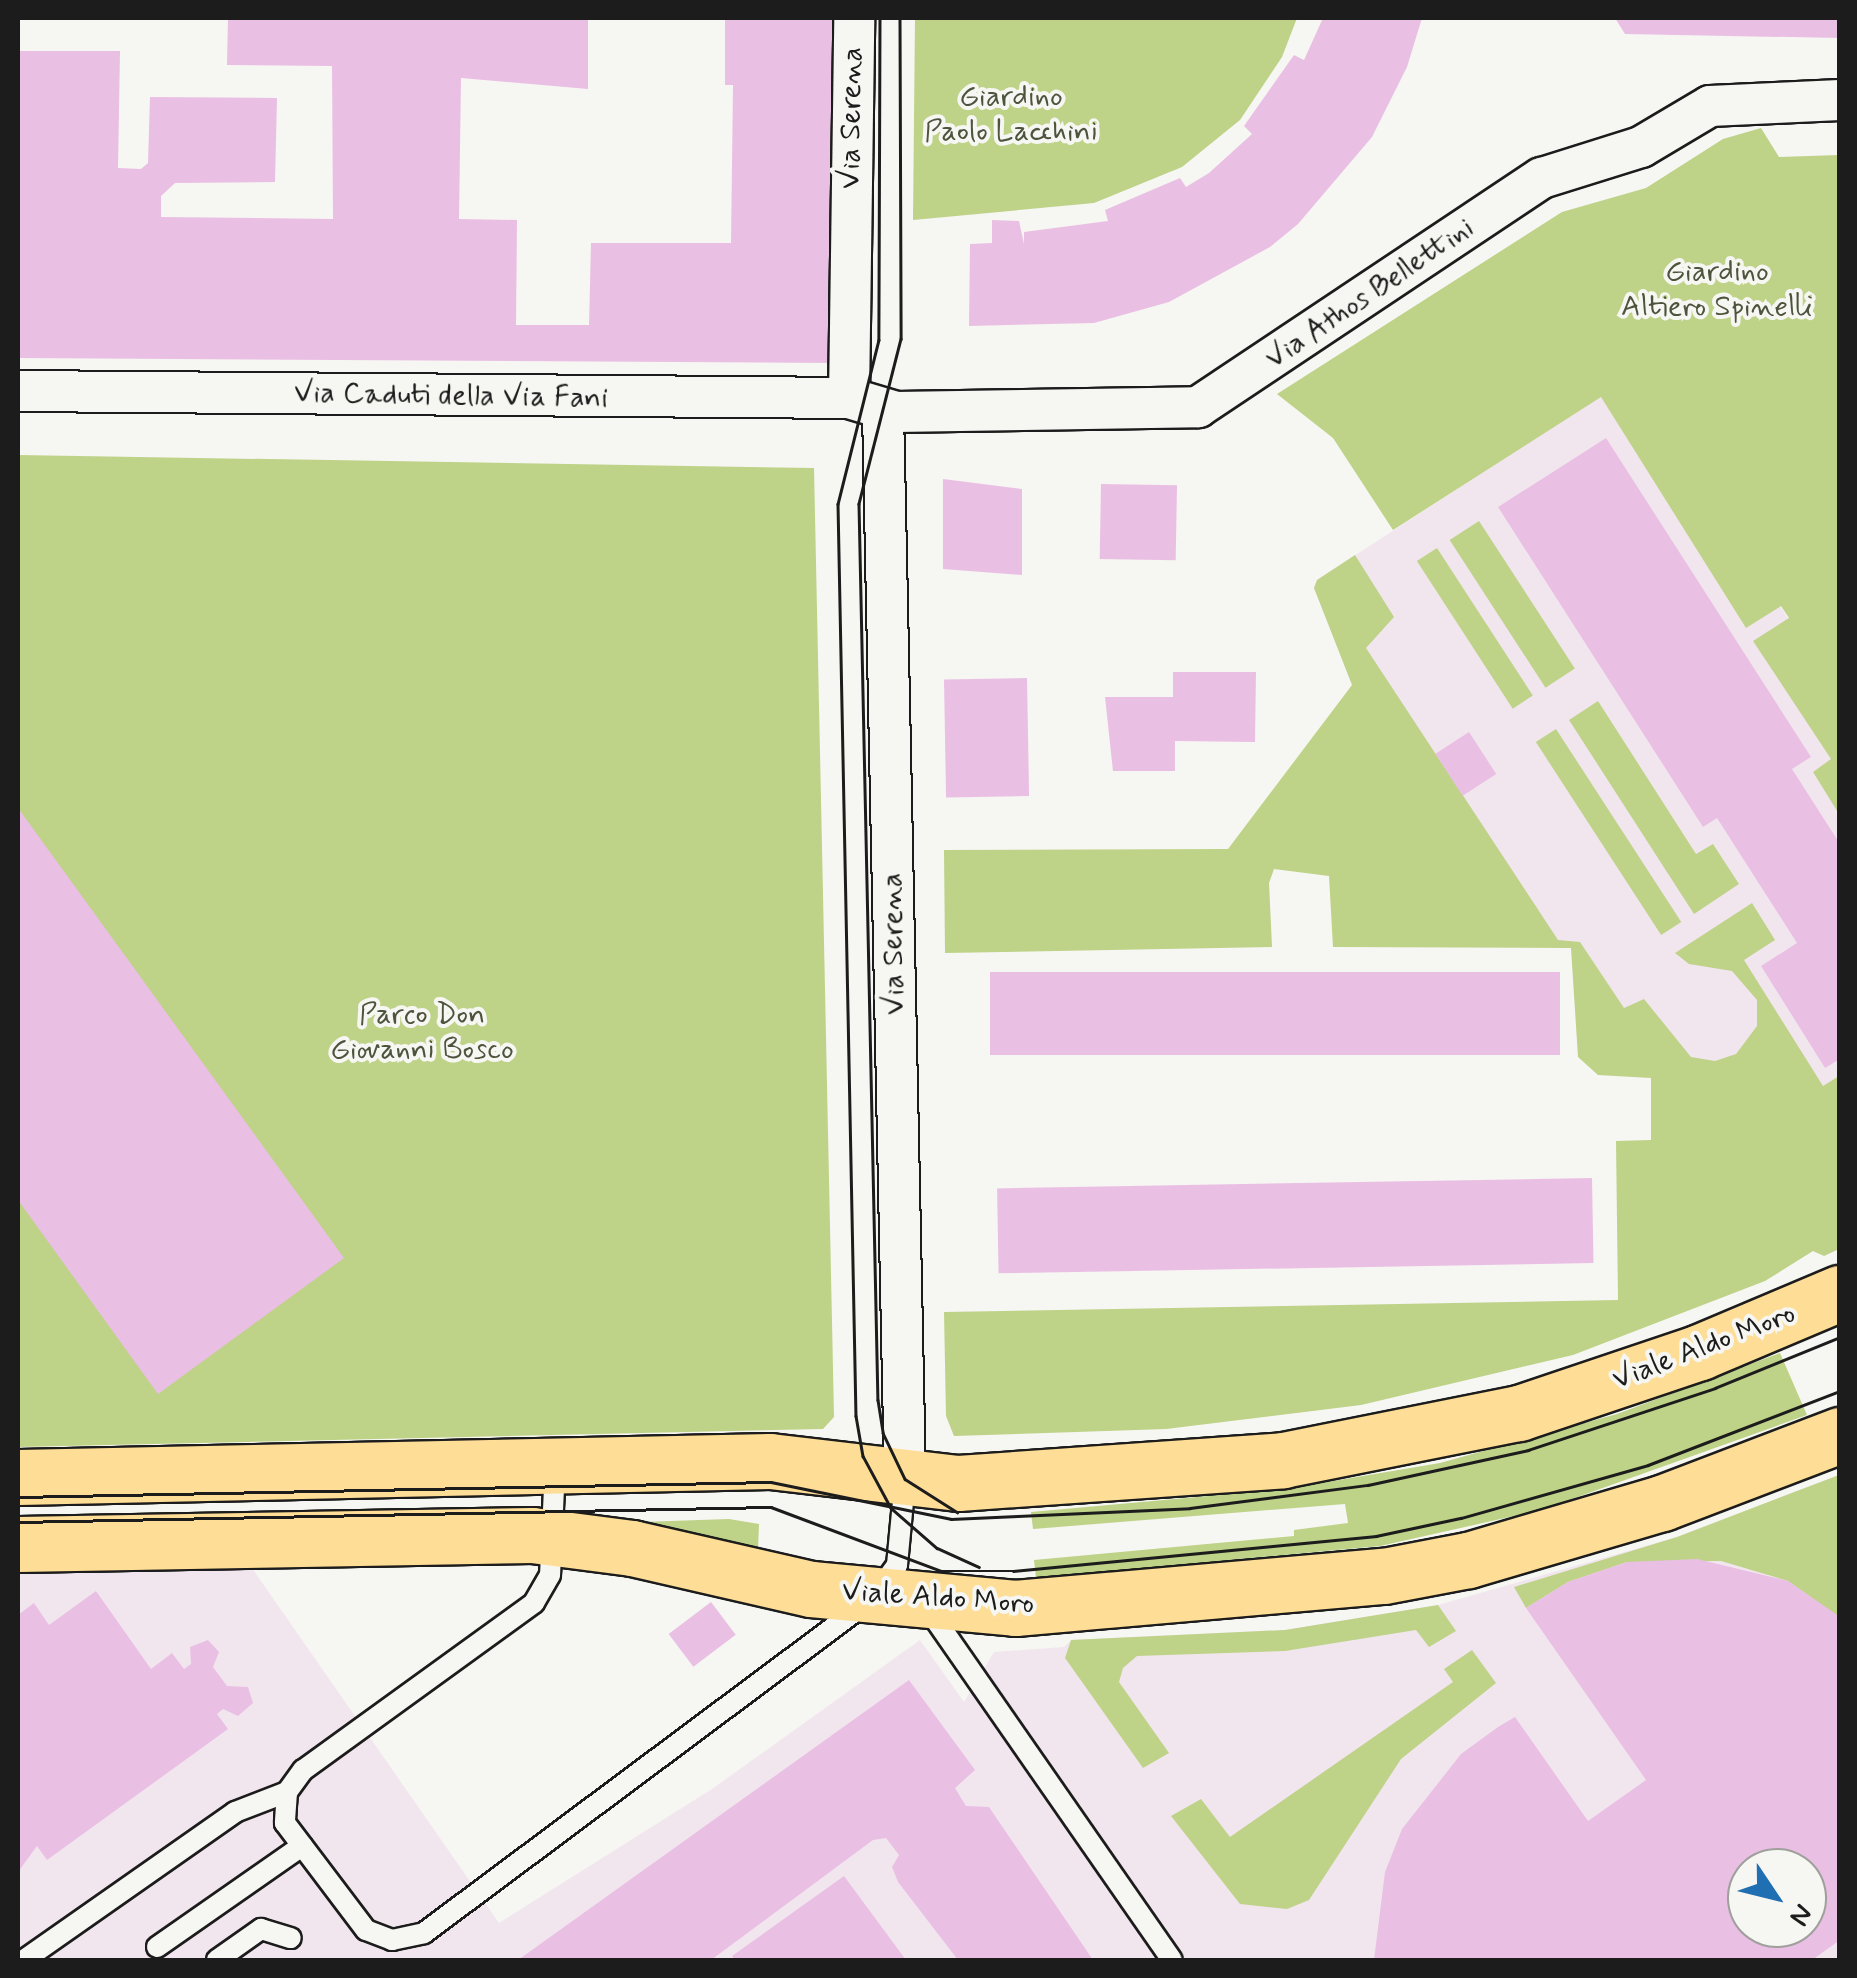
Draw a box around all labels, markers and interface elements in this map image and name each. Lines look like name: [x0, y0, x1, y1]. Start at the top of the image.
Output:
street label: Via Serena: [833, 44, 871, 192]
park label: Giardino Paolo Lacchini: [924, 79, 1098, 150]
street label: Via Athos Bellettini: [1257, 210, 1483, 378]
park label: Giardino Altiero Spinelli: [1621, 254, 1813, 324]
street label: Via Caduti della Via Fani: [298, 375, 604, 417]
street label: Via Serena: [875, 870, 913, 1018]
park label: Parco Don Giovanni Bosco: [331, 997, 513, 1068]
street label: Viale Aldo Moro: [1606, 1295, 1802, 1399]
street label: Viale Aldo Moro: [839, 1573, 1037, 1623]
north arrow: [1727, 1848, 1827, 1948]
text: N: [1780, 1896, 1821, 1933]

